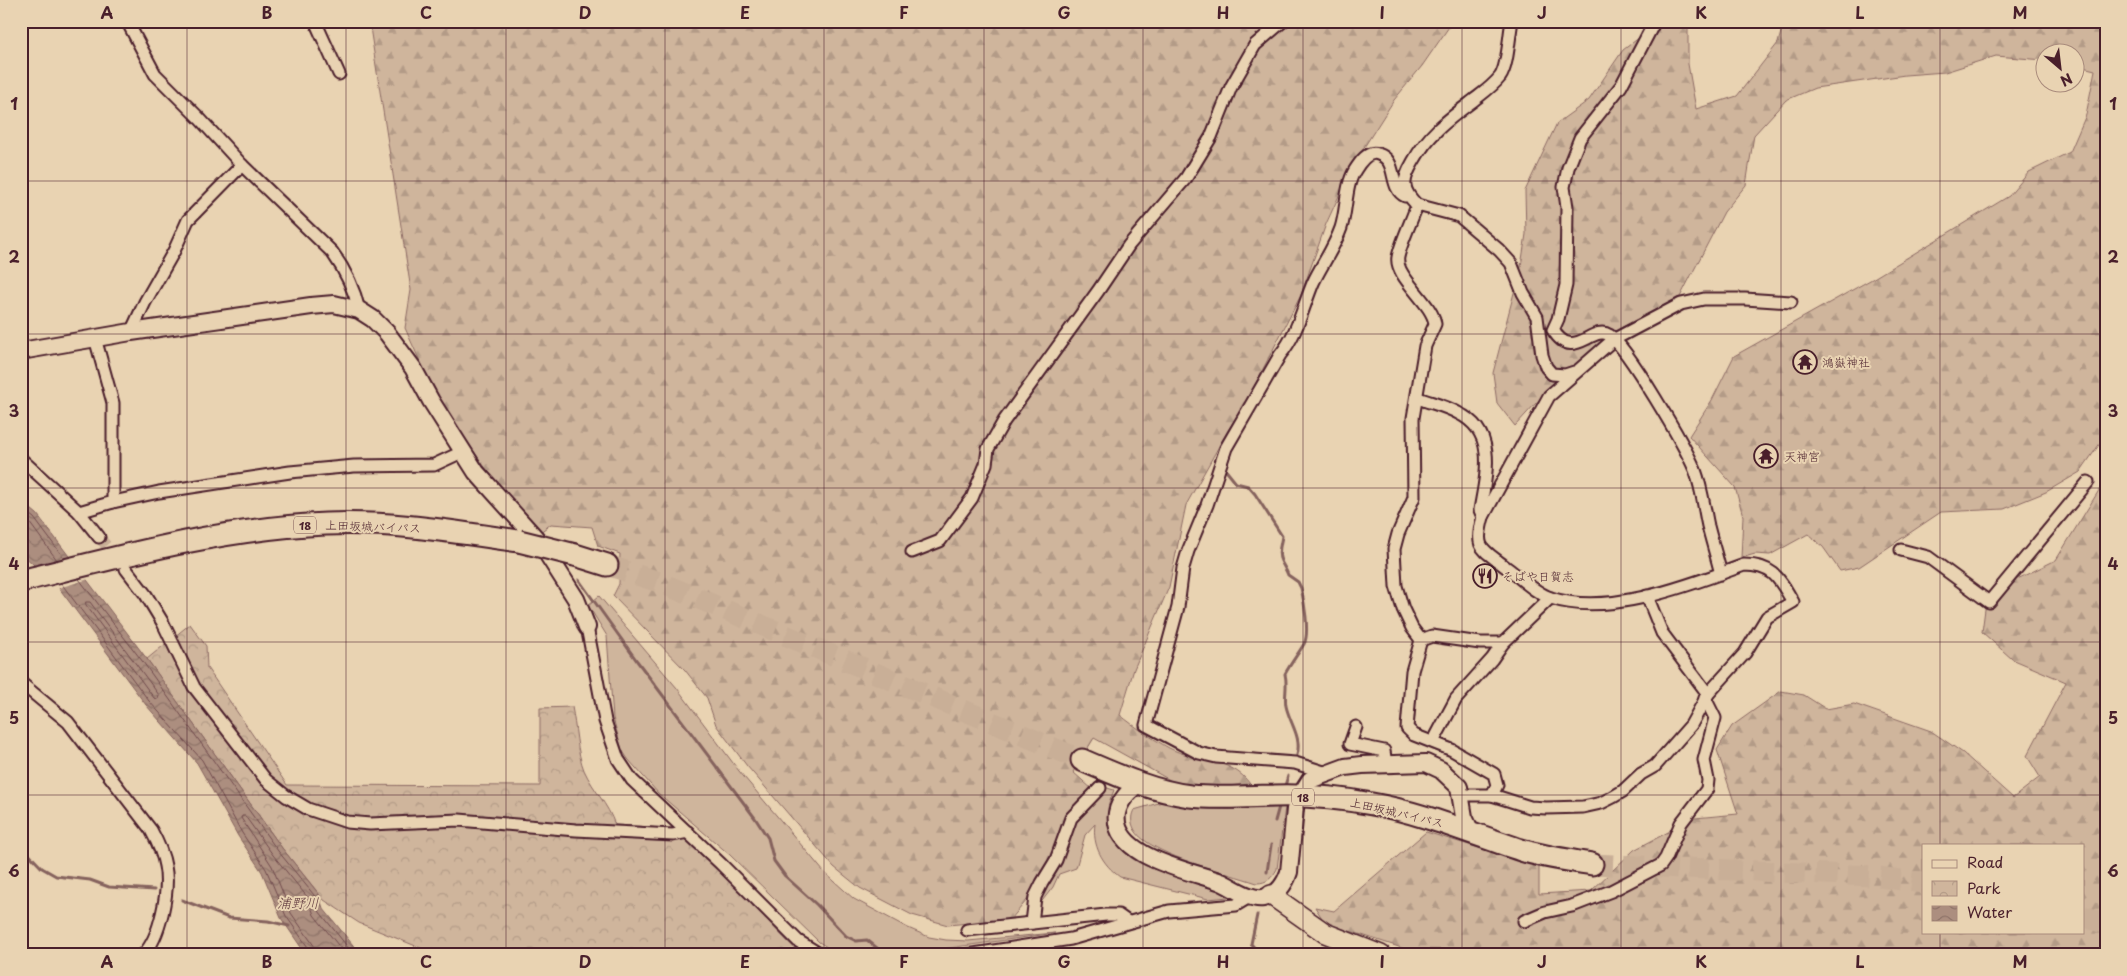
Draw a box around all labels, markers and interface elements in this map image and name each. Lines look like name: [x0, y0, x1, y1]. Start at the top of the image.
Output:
text: A: [101, 0, 114, 24]
text: B: [262, 0, 273, 24]
text: C: [420, 0, 432, 24]
text: D: [579, 0, 591, 24]
text: E: [740, 0, 750, 24]
text: F: [899, 0, 909, 24]
text: G: [1057, 0, 1071, 24]
text: H: [1217, 0, 1229, 24]
text: I: [1379, 0, 1385, 24]
text: J: [1537, 0, 1547, 24]
text: K: [1695, 0, 1707, 24]
text: L: [1855, 0, 1865, 24]
text: M: [2012, 0, 2028, 24]
north arrow: [2034, 42, 2084, 92]
text: N: [2057, 68, 2076, 92]
text: 1: [10, 91, 18, 115]
text: 1: [2109, 91, 2117, 115]
text: 2: [8, 244, 20, 268]
text: 2: [2107, 244, 2119, 268]
temple icon: 鴻嶽神社: [1792, 349, 1818, 375]
place label: 鴻嶽神社: [1822, 353, 1870, 371]
text: 3: [9, 398, 19, 422]
text: 3: [2108, 398, 2118, 422]
temple icon: 天神宮: [1753, 443, 1779, 469]
place label: 天神宮: [1784, 447, 1820, 465]
street label: 上田坂城バイパス: [325, 515, 421, 537]
road number: 18: [294, 516, 316, 534]
text: 4: [9, 551, 20, 575]
text: 4: [2108, 551, 2119, 575]
restaurant icon: そばや日賀志: [1472, 563, 1498, 589]
place label: そばや日賀志: [1502, 567, 1574, 585]
text: 5: [9, 705, 19, 729]
text: 5: [2108, 705, 2118, 729]
road number: 18: [1292, 789, 1314, 806]
street label: 上田坂城バイパス: [1348, 792, 1446, 832]
legend: [1922, 844, 2084, 934]
text: Road: [1967, 850, 2003, 873]
text: 6: [8, 858, 20, 882]
text: 6: [2107, 858, 2119, 882]
text: Park: [1967, 876, 2001, 899]
water label: 浦野川: [277, 892, 319, 913]
text: Water: [1967, 900, 2012, 923]
text: A: [101, 949, 114, 973]
text: B: [262, 949, 273, 973]
text: C: [420, 949, 432, 973]
text: D: [579, 949, 591, 973]
text: E: [740, 949, 750, 973]
text: F: [899, 949, 909, 973]
text: G: [1057, 949, 1071, 973]
text: H: [1217, 949, 1229, 973]
text: I: [1379, 949, 1385, 973]
text: J: [1537, 949, 1547, 973]
text: K: [1695, 949, 1707, 973]
text: L: [1855, 949, 1865, 973]
text: M: [2012, 949, 2028, 973]

